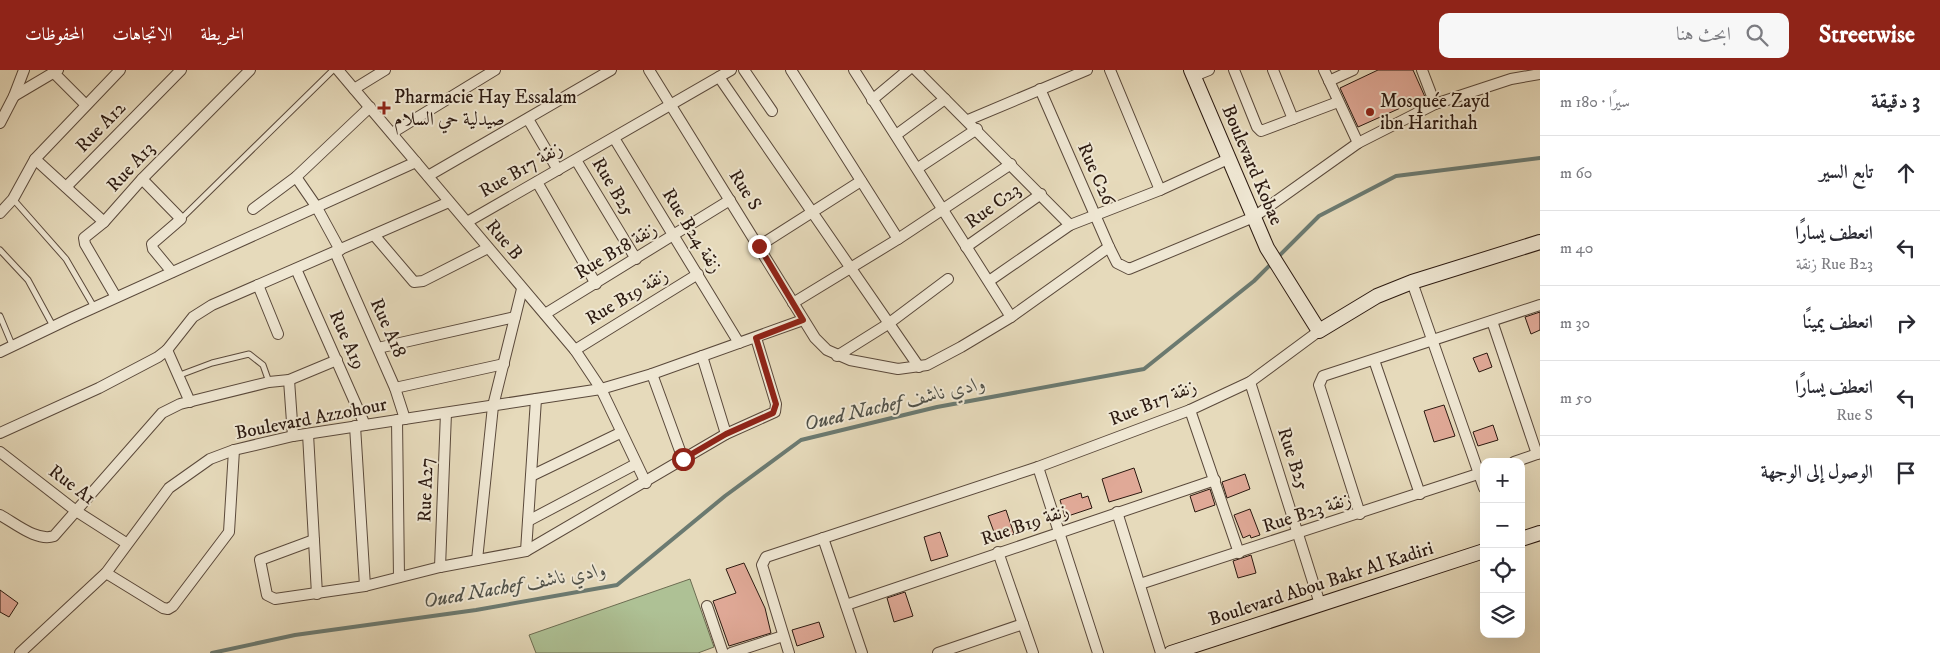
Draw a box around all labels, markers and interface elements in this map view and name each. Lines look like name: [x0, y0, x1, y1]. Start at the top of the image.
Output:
search box: [1439, 13, 1789, 58]
text: Streetwise: [1819, 20, 1915, 50]
icon: search: [1743, 21, 1771, 49]
text: ابحث هنا: [1676, 23, 1731, 46]
text: المحفوظات: [25, 24, 84, 46]
text: الاتجاهات: [112, 24, 172, 46]
text: الخريطة: [200, 24, 244, 46]
place label: Pharmacie Hay Essalam صيدلية حي السلام: [394, 86, 577, 135]
text: 3 دقيقة: [1871, 89, 1920, 115]
place label: Mosquée Zayd ibn Harithah: [1380, 90, 1490, 135]
text: سيرًا · 180 m: [1560, 92, 1630, 112]
street label: Rue A12: [71, 96, 131, 157]
marker: Pharmacie Hay Essalam صيدلية حي السلام: [378, 102, 390, 114]
street label: Boulevard Kobae: [1216, 102, 1288, 229]
marker: Mosquée Zayd ibn Harithah: [1364, 106, 1376, 118]
street label: Rue A13: [102, 137, 160, 197]
street label: Rue B17 زنقة: [475, 137, 567, 203]
street label: Rue C26: [1072, 139, 1120, 210]
street label: Rue B25: [587, 153, 640, 221]
icon: ahead: [1892, 159, 1920, 187]
text: تابع السير: [1819, 161, 1873, 184]
text: 60 m: [1560, 163, 1592, 183]
street label: Rue S: [724, 165, 766, 215]
street label: Rue C23: [961, 178, 1025, 234]
street label: Rue B24 زنقة: [657, 184, 727, 278]
street label: Rue B: [480, 215, 528, 265]
street label: Rue B18 زنقة: [571, 217, 661, 285]
text: انعطف يسارًا: [1795, 222, 1873, 245]
icon: left: [1892, 234, 1920, 262]
route end: [748, 235, 771, 258]
text: 40 m: [1560, 238, 1593, 258]
text: Rue B23 زنقة: [1796, 254, 1873, 274]
street label: Rue B19 زنقة: [582, 263, 672, 331]
street label: Rue A18: [365, 295, 411, 361]
street label: Rue A19: [324, 307, 370, 373]
icon: right: [1892, 309, 1920, 337]
text: انعطف يمينًا: [1803, 311, 1873, 334]
text: 30 m: [1560, 313, 1590, 333]
water label: Oued Nachef وادي ناشف: [802, 371, 988, 439]
street label: Rue B17 زنقة: [1106, 375, 1200, 431]
text: انعطف يسارًا: [1795, 376, 1873, 399]
icon: left: [1892, 384, 1920, 412]
text: 50 m: [1560, 388, 1592, 408]
street label: Boulevard Azzohour: [233, 393, 389, 445]
text: Rue S: [1836, 405, 1873, 425]
street label: Rue B25: [1272, 425, 1314, 494]
route start: [672, 448, 695, 471]
street label: Rue A27: [413, 457, 439, 523]
map controls: [1480, 458, 1525, 638]
button: +: [1480, 458, 1525, 503]
icon: arrive: [1892, 459, 1920, 487]
street label: Rue A1: [44, 460, 100, 510]
text: الوصول إلى الوجهة: [1761, 461, 1873, 484]
street label: Rue B23 زنقة: [1260, 488, 1354, 538]
street label: Rue B19 زنقة: [978, 499, 1072, 551]
button: −: [1480, 503, 1525, 548]
street label: Boulevard Abou Bakr Al Kadiri: [1206, 537, 1436, 631]
button: locate: [1480, 548, 1525, 593]
water label: Oued Nachef وادي ناشف: [422, 558, 609, 616]
button: layers: [1480, 593, 1525, 638]

